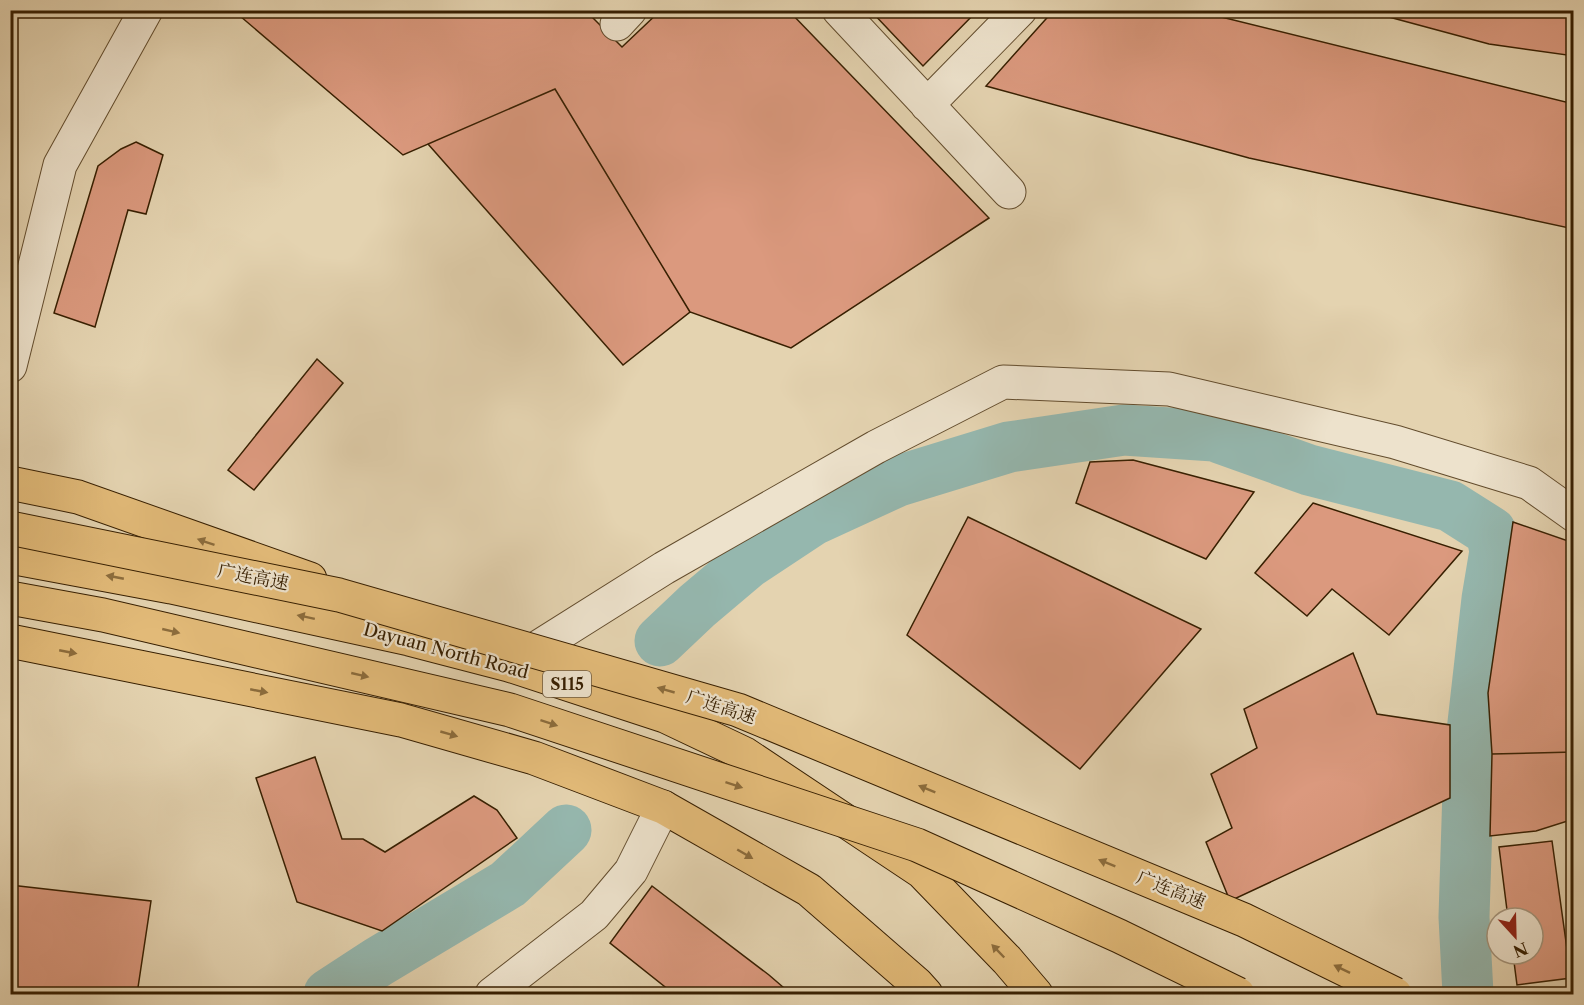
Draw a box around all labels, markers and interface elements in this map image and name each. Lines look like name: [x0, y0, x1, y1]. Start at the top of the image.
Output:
one-way arrow: [197, 537, 215, 546]
street label: 广连高速: [216, 559, 290, 595]
one-way arrow: [106, 572, 125, 581]
one-way arrow: [297, 611, 316, 621]
street label: Dayuan North Road: [361, 618, 531, 684]
one-way arrow: [161, 626, 180, 636]
one-way arrow: [59, 648, 77, 658]
one-way arrow: [351, 671, 370, 680]
road number: S115: [543, 671, 591, 697]
one-way arrow: [657, 685, 675, 694]
street label: 广连高速: [683, 685, 759, 729]
one-way arrow: [250, 687, 269, 696]
one-way arrow: [540, 719, 558, 728]
one-way arrow: [440, 729, 458, 739]
one-way arrow: [725, 780, 743, 790]
one-way arrow: [918, 784, 936, 793]
one-way arrow: [737, 849, 754, 859]
one-way arrow: [1098, 858, 1116, 867]
street label: 广连高速: [1134, 866, 1208, 914]
north arrow: [1485, 906, 1545, 966]
text: N: [1510, 938, 1531, 962]
one-way arrow: [991, 943, 1005, 958]
one-way arrow: [1334, 964, 1351, 973]

